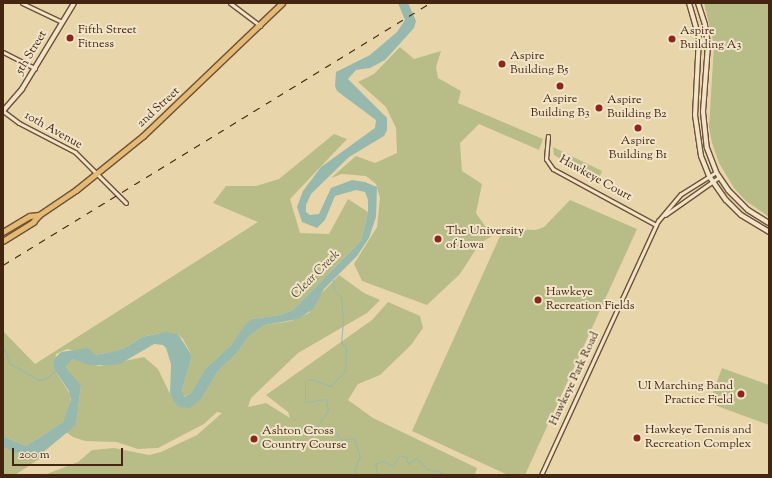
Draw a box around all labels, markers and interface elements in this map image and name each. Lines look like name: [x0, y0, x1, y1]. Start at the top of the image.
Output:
place label: Fifth Street Fitness: [78, 24, 137, 52]
place label: Aspire Building A3: [680, 25, 741, 53]
street label: 5th Street: [13, 28, 51, 78]
marker: Fifth Street Fitness: [65, 33, 75, 43]
marker: Aspire Building A3: [667, 34, 677, 44]
place label: Aspire Building B5: [510, 50, 568, 78]
marker: Aspire Building B5: [497, 59, 507, 69]
marker: Aspire Building B3: [555, 81, 565, 91]
street label: 2nd Street: [135, 85, 183, 131]
place label: Aspire Building B3: [530, 93, 590, 121]
place label: Aspire Building B2: [607, 94, 667, 122]
marker: Aspire Building B2: [594, 103, 604, 113]
street label: 10th Avenue: [22, 109, 84, 153]
marker: Aspire Building B1: [633, 123, 643, 133]
place label: Aspire Building B1: [609, 135, 667, 163]
street label: Hawkeye Court: [556, 153, 634, 205]
place label: The University of Iowa: [446, 225, 524, 253]
marker: The University of Iowa: [433, 234, 443, 244]
water label: Clear Creek: [288, 247, 344, 303]
place label: Hawkeye Recreation Fields: [546, 286, 635, 314]
marker: Hawkeye Recreation Fields: [533, 295, 543, 305]
street label: Hawkeye Park Road: [547, 330, 603, 428]
place label: UI Marching Band Practice Field: [638, 380, 733, 408]
marker: UI Marching Band Practice Field: [736, 389, 746, 399]
place label: Hawkeye Tennis and Recreation Complex: [645, 424, 752, 452]
place label: Ashton Cross Country Course: [262, 425, 347, 453]
marker: Hawkeye Tennis and Recreation Complex: [632, 433, 642, 443]
marker: Ashton Cross Country Course: [249, 434, 259, 444]
scale bar: [14, 440, 125, 466]
text: 200 m: [19, 446, 50, 464]

